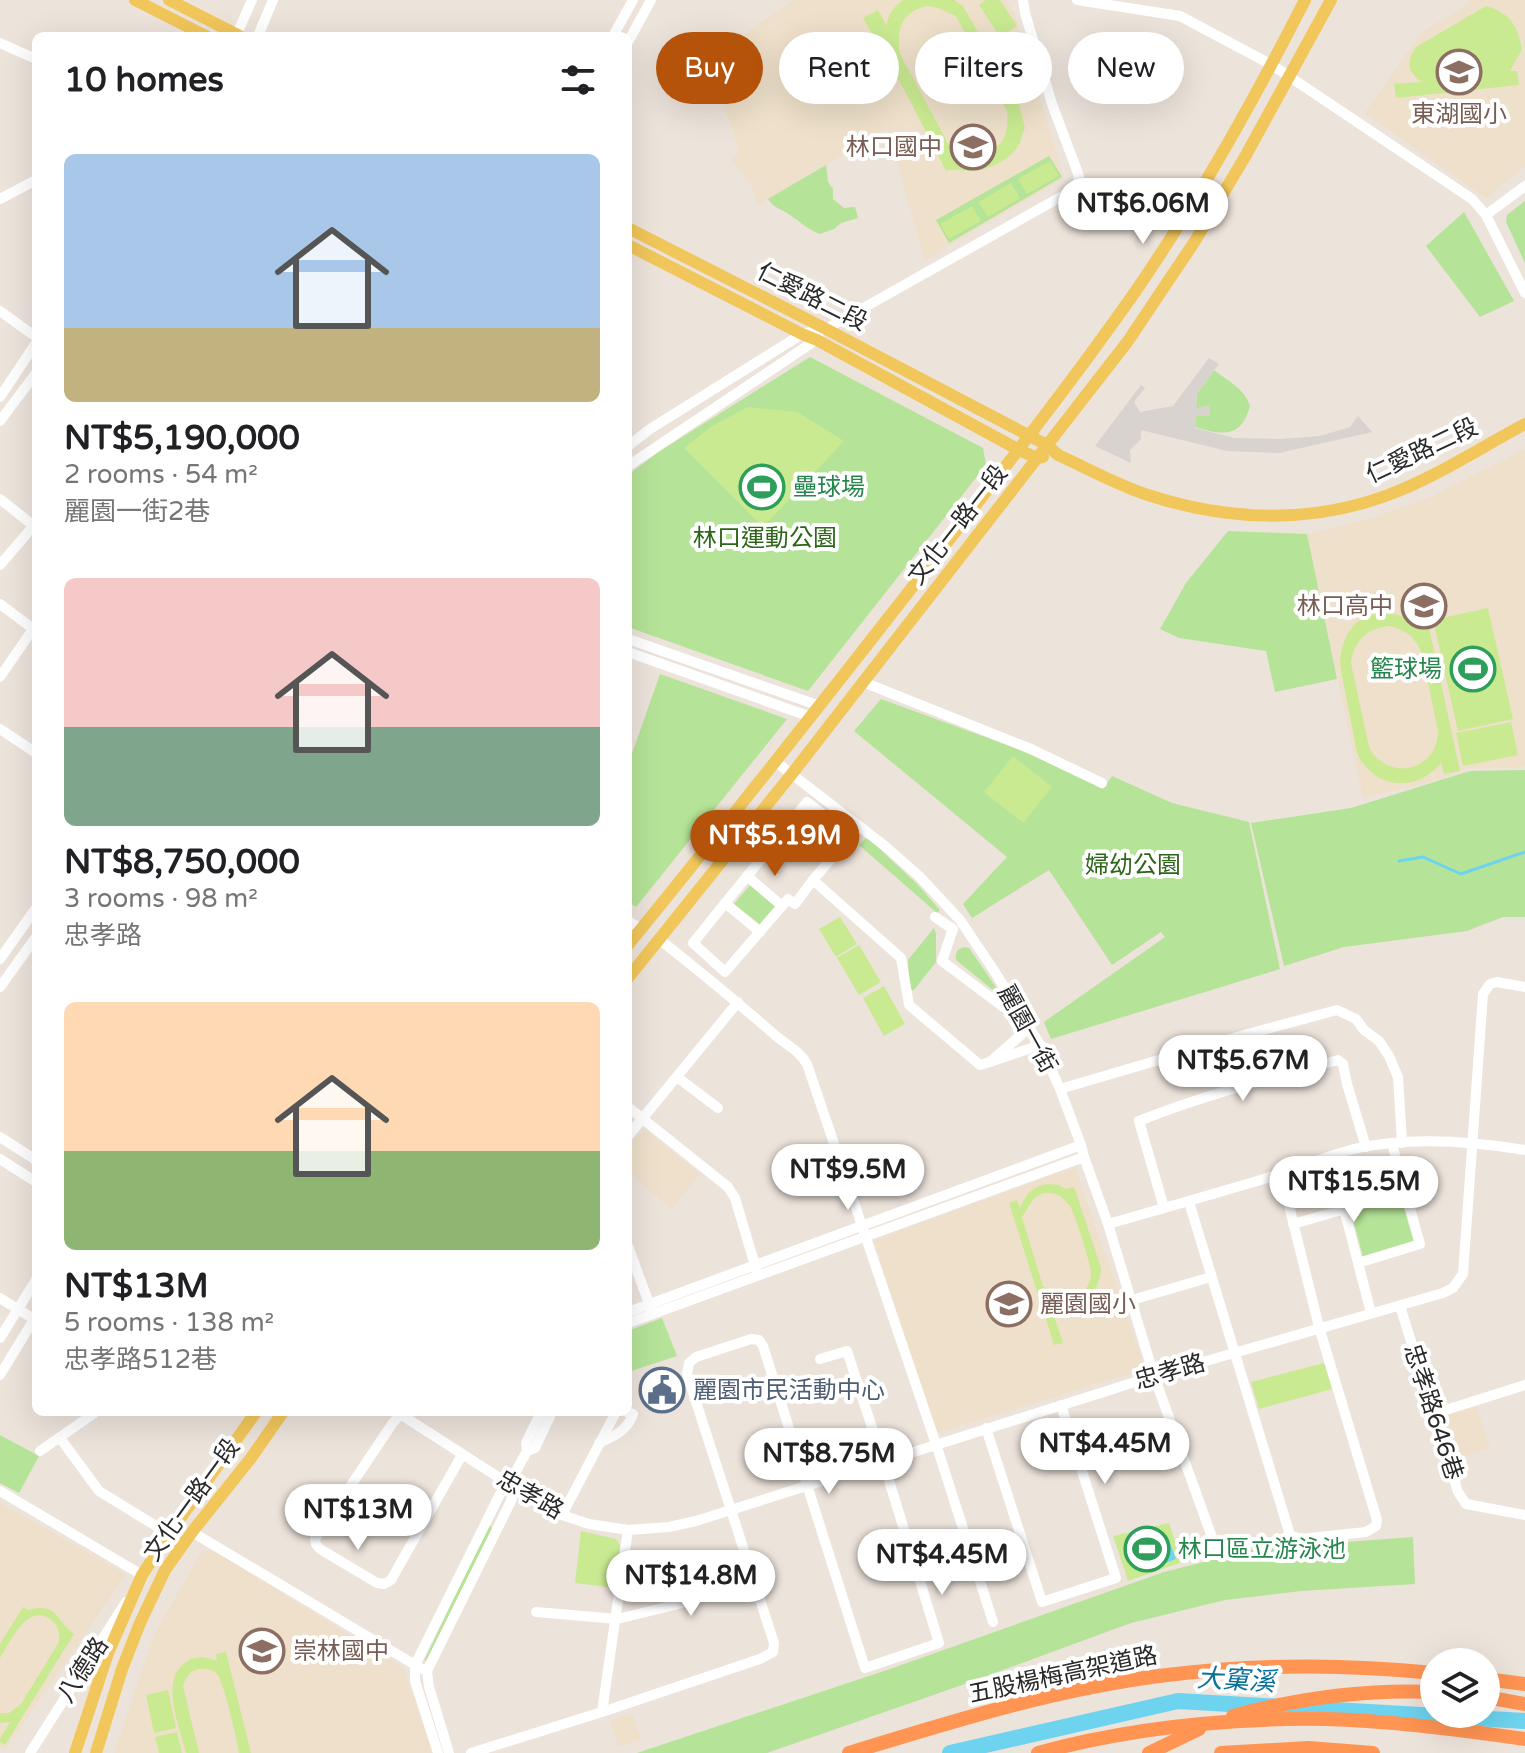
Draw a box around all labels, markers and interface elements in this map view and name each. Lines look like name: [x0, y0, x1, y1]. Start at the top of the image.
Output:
chip: Buy: [656, 32, 763, 104]
chip: Rent: [779, 32, 899, 104]
chip: Filters: [915, 32, 1052, 104]
chip: New: [1068, 32, 1184, 104]
school or university icon: 東湖國小: [1435, 48, 1483, 96]
icon: filters: [556, 58, 600, 102]
text: 10 homes: [64, 60, 224, 101]
place label: 東湖國小: [1411, 100, 1507, 129]
school or university icon: 林口國中: [949, 123, 997, 171]
place label: 林口國中: [846, 133, 942, 162]
pin: NT$6.06M: [1060, 178, 1226, 246]
text: NT$6.06M: [1076, 188, 1210, 219]
icon: home: [260, 206, 404, 350]
street label: 仁愛路二段: [752, 257, 872, 337]
street label: 仁愛路二段: [1361, 413, 1483, 489]
text: NT$5,190,000: [64, 418, 300, 459]
text: 2 rooms · 54 m²: [64, 459, 258, 490]
street label: 文化一路一段: [902, 459, 1014, 591]
sports icon: 壘球場: [738, 463, 786, 511]
place label: 壘球場: [793, 473, 865, 502]
text: 麗園一街2巷: [64, 496, 210, 527]
park label: 林口運動公園: [693, 524, 837, 553]
school or university icon: 林口高中: [1400, 582, 1448, 630]
place label: 林口高中: [1297, 592, 1393, 621]
icon: home: [260, 630, 404, 774]
sports icon: 籃球場: [1449, 645, 1497, 693]
place label: 籃球場: [1370, 655, 1442, 684]
pin: NT$5.19M: [692, 810, 858, 878]
text: NT$5.19M: [708, 820, 842, 851]
text: NT$8,750,000: [64, 842, 300, 883]
park label: 婦幼公園: [1085, 851, 1181, 880]
text: 3 rooms · 98 m²: [64, 883, 258, 914]
text: 忠孝路: [64, 920, 142, 951]
street label: 麗園一街: [991, 980, 1063, 1078]
pin: NT$5.67M: [1160, 1035, 1326, 1103]
text: NT$5.67M: [1176, 1045, 1310, 1076]
icon: home: [260, 1054, 404, 1198]
pin: NT$9.5M: [774, 1144, 922, 1212]
text: NT$9.5M: [789, 1154, 907, 1185]
pin: NT$15.5M: [1271, 1156, 1437, 1224]
text: NT$15.5M: [1287, 1166, 1421, 1197]
text: NT$13M: [64, 1266, 209, 1307]
school or university icon: 麗園國小: [985, 1280, 1033, 1328]
place label: 麗園國小: [1040, 1290, 1136, 1319]
text: 5 rooms · 138 m²: [64, 1307, 274, 1338]
street label: 忠孝路646巷: [1397, 1340, 1469, 1484]
text: 忠孝路512巷: [64, 1344, 217, 1375]
street label: 忠孝路: [1131, 1348, 1209, 1396]
public building icon: 麗園市民活動中心: [638, 1366, 686, 1414]
place label: 麗園市民活動中心: [693, 1376, 885, 1405]
pin: NT$4.45M: [1022, 1418, 1188, 1486]
pin: NT$8.75M: [746, 1428, 912, 1496]
text: NT$4.45M: [1038, 1428, 1172, 1459]
street label: 文化一路一段: [138, 1433, 246, 1567]
text: NT$8.75M: [762, 1438, 896, 1469]
street label: 忠孝路: [492, 1464, 568, 1526]
pin: NT$13M: [293, 1484, 423, 1552]
text: NT$13M: [303, 1494, 413, 1525]
sports icon: 林口區立游泳池: [1123, 1525, 1171, 1573]
pin: NT$4.45M: [859, 1529, 1025, 1597]
place label: 林口區立游泳池: [1178, 1535, 1346, 1564]
text: NT$4.45M: [875, 1539, 1009, 1570]
pin: NT$14.8M: [608, 1550, 774, 1618]
text: NT$14.8M: [624, 1560, 758, 1591]
school or university icon: 崇林國中: [238, 1627, 286, 1675]
street label: 八德路: [51, 1632, 115, 1708]
place label: 崇林國中: [293, 1637, 389, 1666]
street label: 五股楊梅高架道路: [966, 1641, 1160, 1709]
map controls: [1420, 1648, 1500, 1728]
button: layers: [1420, 1648, 1500, 1728]
water label: 大窠溪: [1196, 1662, 1280, 1698]

